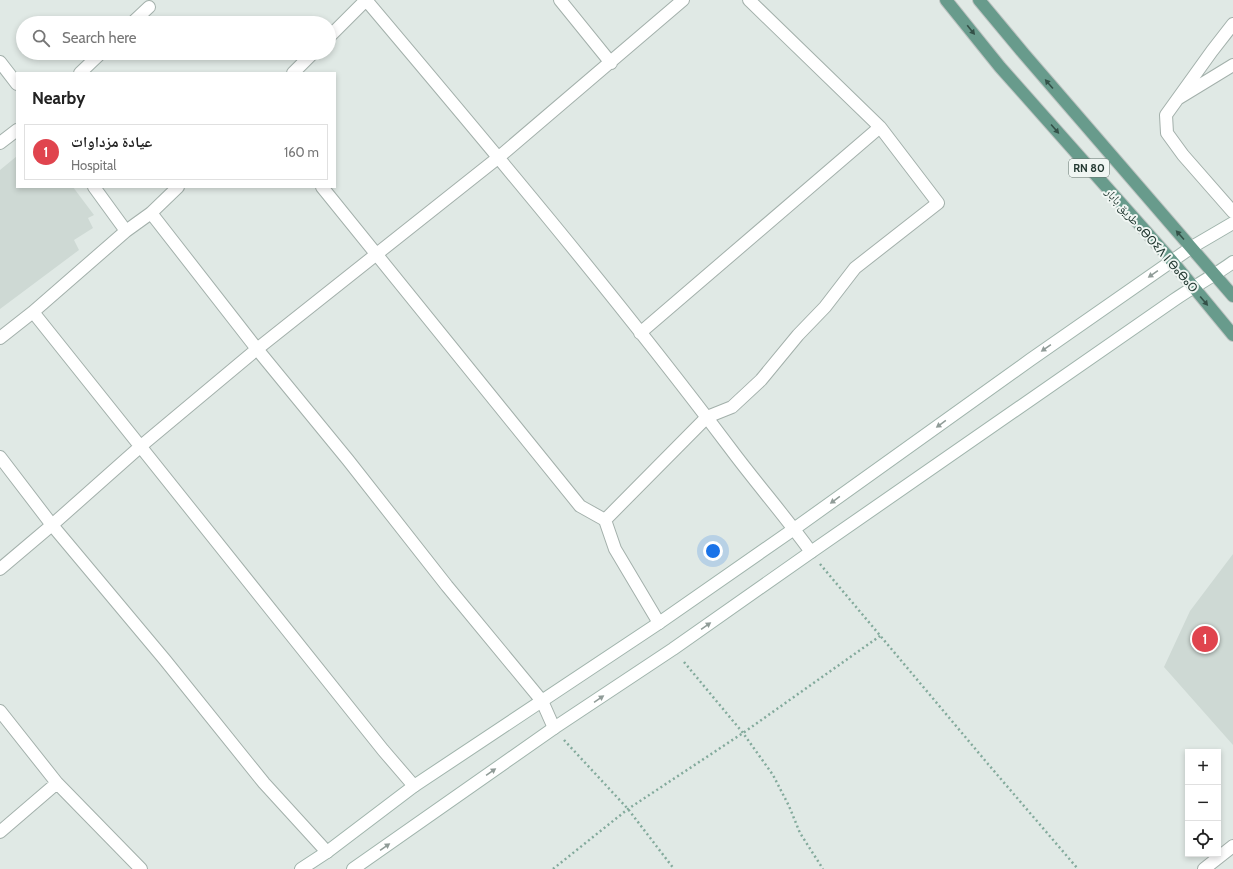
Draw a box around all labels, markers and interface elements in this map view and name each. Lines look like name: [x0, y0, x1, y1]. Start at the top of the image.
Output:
search box: [16, 16, 336, 60]
one-way arrow: [966, 25, 975, 36]
icon: search: [30, 27, 52, 49]
text: Search here: [62, 29, 137, 47]
one-way arrow: [1045, 79, 1054, 88]
text: Nearby: [32, 88, 85, 108]
one-way arrow: [1050, 124, 1060, 134]
text: عيادة مزداوات: [71, 133, 152, 151]
text: 1: [44, 144, 48, 160]
text: 160 m: [284, 144, 319, 160]
text: Hospital: [71, 157, 116, 173]
road number: RN 80: [1069, 159, 1109, 177]
street label: طريق بابار ⴰⴱⵔⵉⴷ ⵏ ⴱⴰⴱⴰⵔ: [1102, 184, 1201, 296]
one-way arrow: [1176, 230, 1185, 239]
one-way arrow: [1148, 270, 1159, 278]
one-way arrow: [1200, 296, 1209, 307]
one-way arrow: [1041, 344, 1052, 352]
one-way arrow: [935, 420, 946, 428]
one-way arrow: [830, 496, 840, 504]
your location: [703, 541, 723, 561]
one-way arrow: [701, 622, 711, 630]
pin: 1: [1192, 624, 1218, 654]
one-way arrow: [593, 695, 604, 703]
map controls: [1185, 749, 1221, 857]
button: +: [1185, 749, 1221, 785]
one-way arrow: [486, 768, 497, 776]
button: −: [1185, 785, 1221, 821]
button: locate: [1185, 821, 1221, 857]
one-way arrow: [380, 843, 390, 851]

